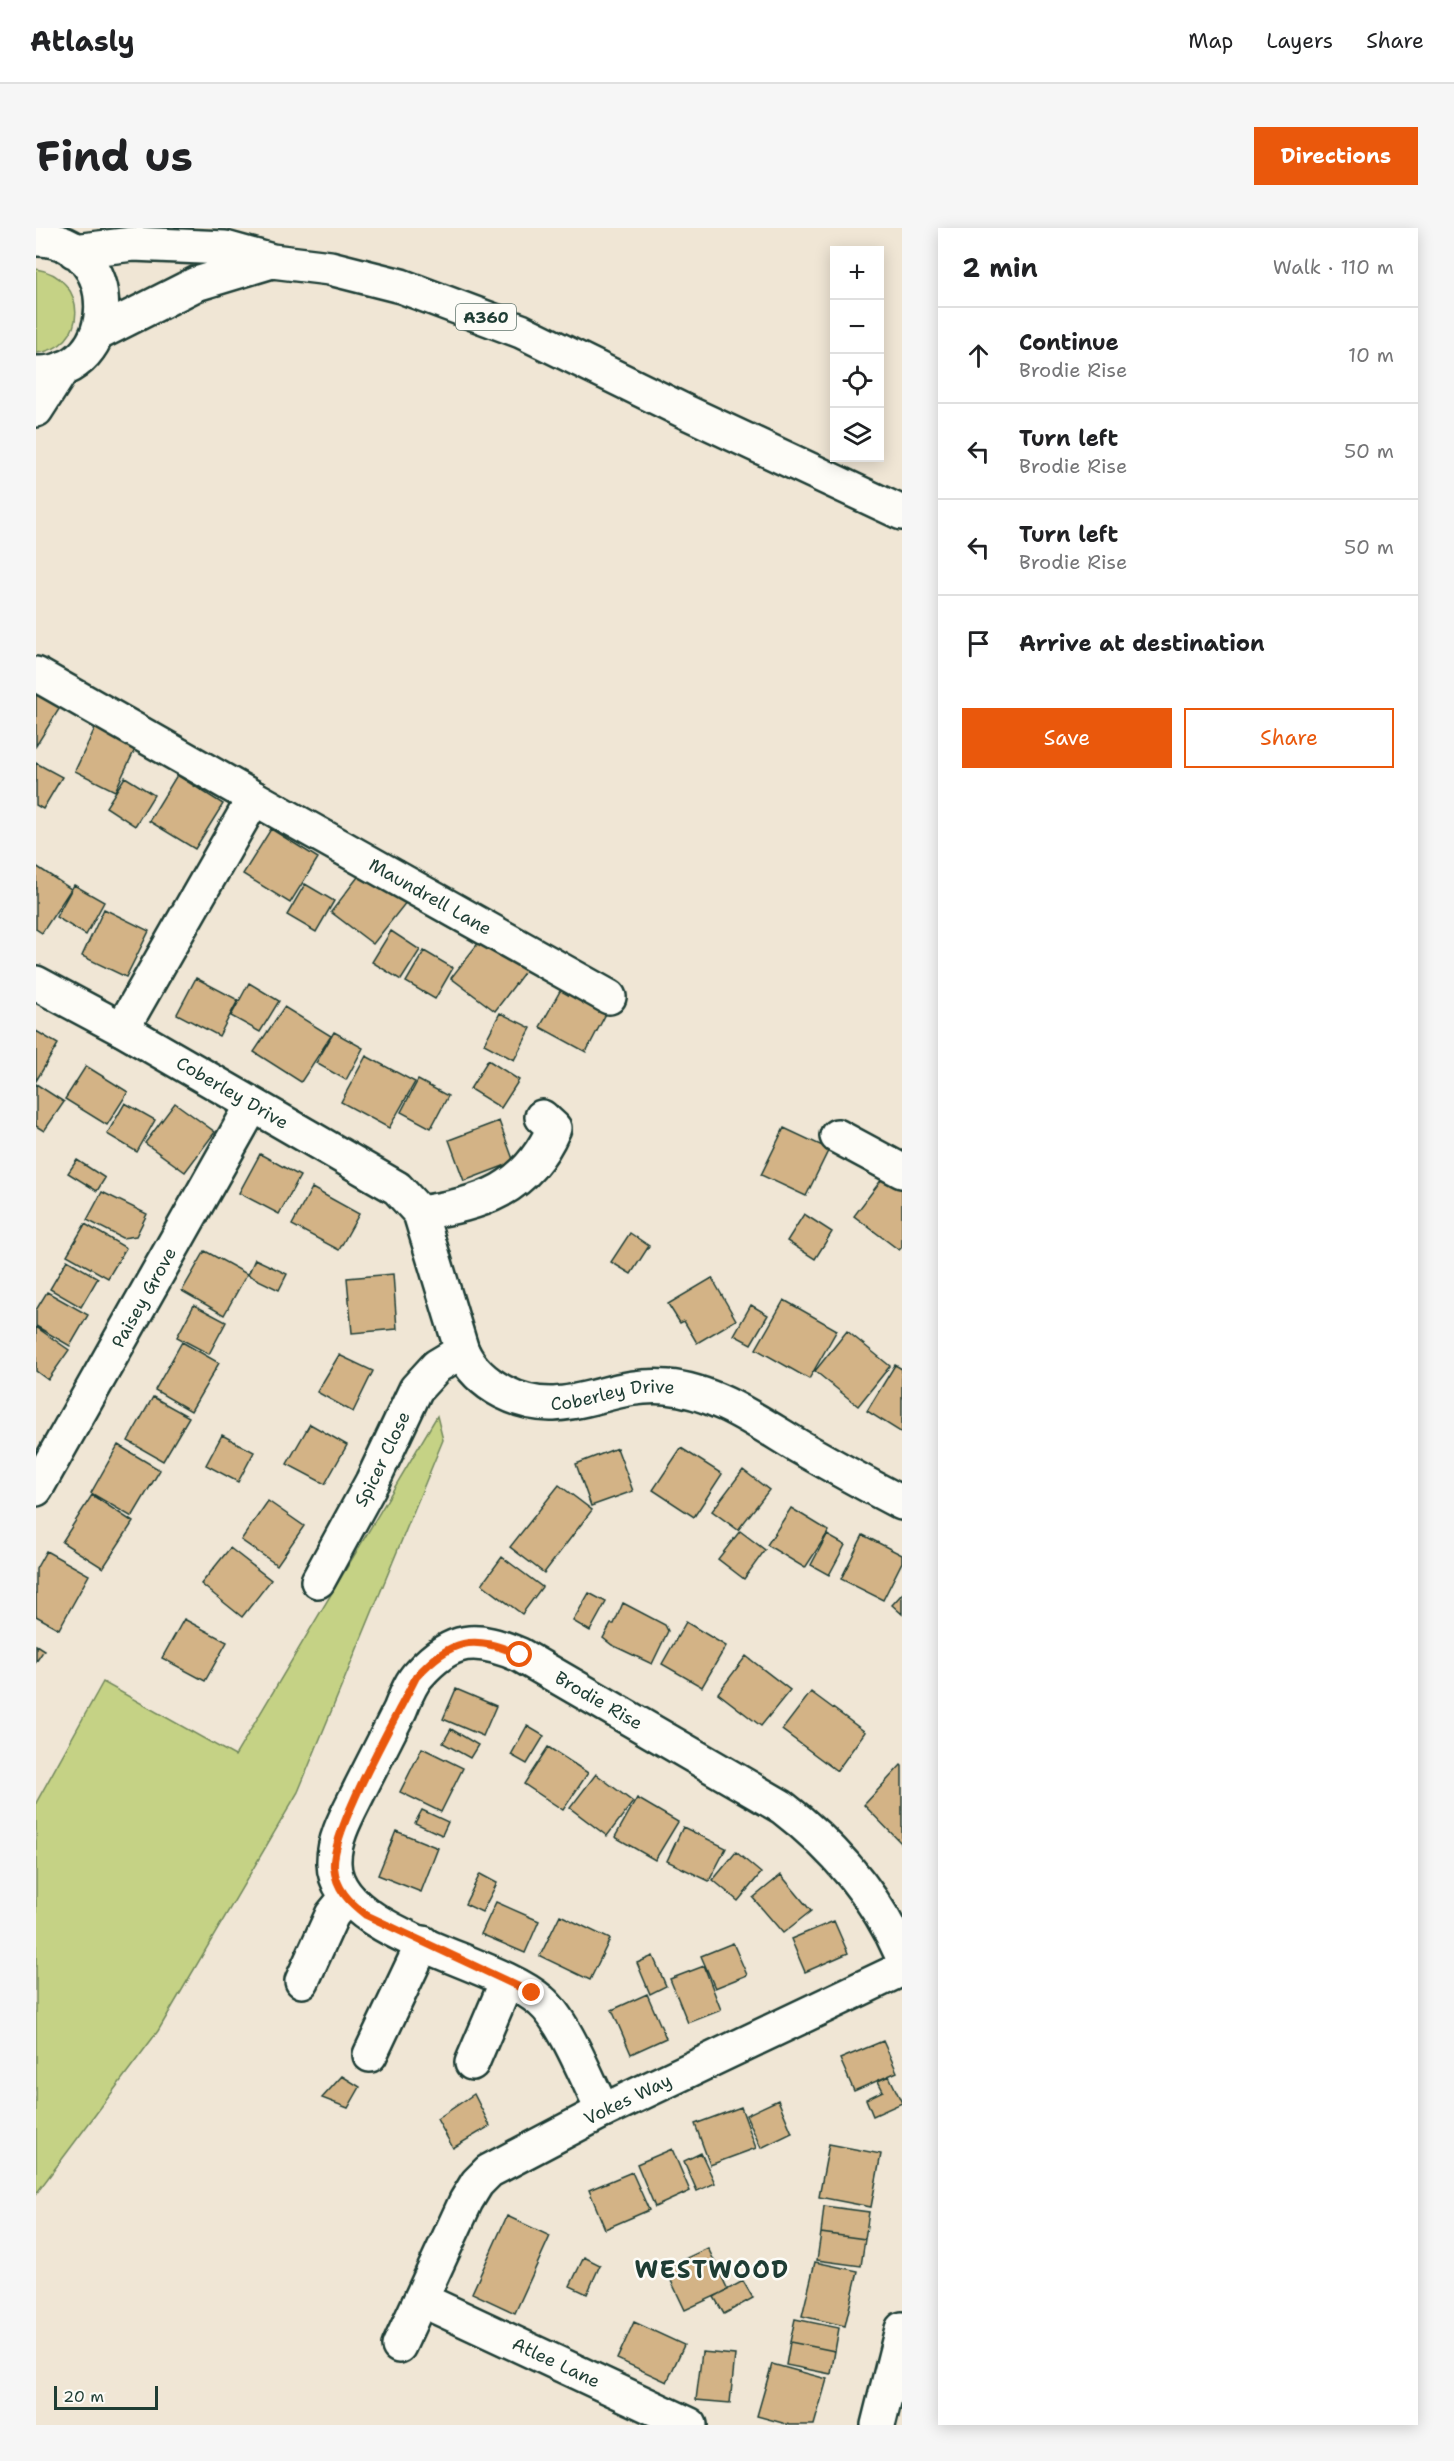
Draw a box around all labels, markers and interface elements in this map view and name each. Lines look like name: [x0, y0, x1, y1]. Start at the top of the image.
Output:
text: Atlasly: [30, 22, 135, 60]
text: Map: [1188, 27, 1233, 55]
text: Layers: [1266, 27, 1333, 55]
text: Share: [1366, 27, 1424, 55]
button: Directions: [1254, 127, 1418, 185]
text: Find us: [36, 128, 193, 184]
map controls: [830, 246, 884, 462]
button: +: [830, 246, 884, 300]
text: 2 min: [962, 250, 1038, 285]
text: Walk · 110 m: [1273, 254, 1394, 280]
button: −: [830, 300, 884, 354]
road number: A360: [456, 304, 516, 330]
text: Continue: [1019, 328, 1119, 357]
icon: ahead: [962, 339, 995, 372]
text: 10 m: [1348, 342, 1394, 368]
button: locate: [830, 354, 884, 408]
text: Brodie Rise: [1019, 357, 1127, 383]
button: layers: [830, 408, 884, 462]
text: Turn left: [1019, 424, 1118, 453]
icon: left: [962, 435, 995, 468]
text: 50 m: [1344, 438, 1394, 464]
text: Brodie Rise: [1019, 453, 1127, 479]
text: Turn left: [1019, 520, 1118, 549]
icon: left: [962, 531, 995, 564]
text: 50 m: [1344, 534, 1394, 560]
text: Brodie Rise: [1019, 549, 1127, 575]
icon: arrive: [962, 627, 995, 660]
text: Arrive at destination: [1019, 629, 1265, 658]
button: Save: [962, 708, 1172, 768]
button: Share: [1184, 708, 1394, 768]
street label: Maundrell Lane: [364, 853, 496, 941]
street label: Coberley Drive: [172, 1051, 293, 1135]
street label: Paisey Grove: [106, 1243, 182, 1352]
street label: Coberley Drive: [550, 1374, 676, 1416]
street label: Spicer Close: [349, 1407, 416, 1511]
route start: [506, 1641, 532, 1667]
street label: Brodie Rise: [550, 1666, 647, 1735]
route end: [518, 1979, 544, 2005]
street label: Vokes Way: [580, 2068, 675, 2131]
district label: WESTWOOD: [634, 2254, 790, 2286]
street label: Atlee Lane: [508, 2332, 604, 2393]
scale bar: [54, 2383, 158, 2410]
text: 20 m: [63, 2386, 104, 2407]

